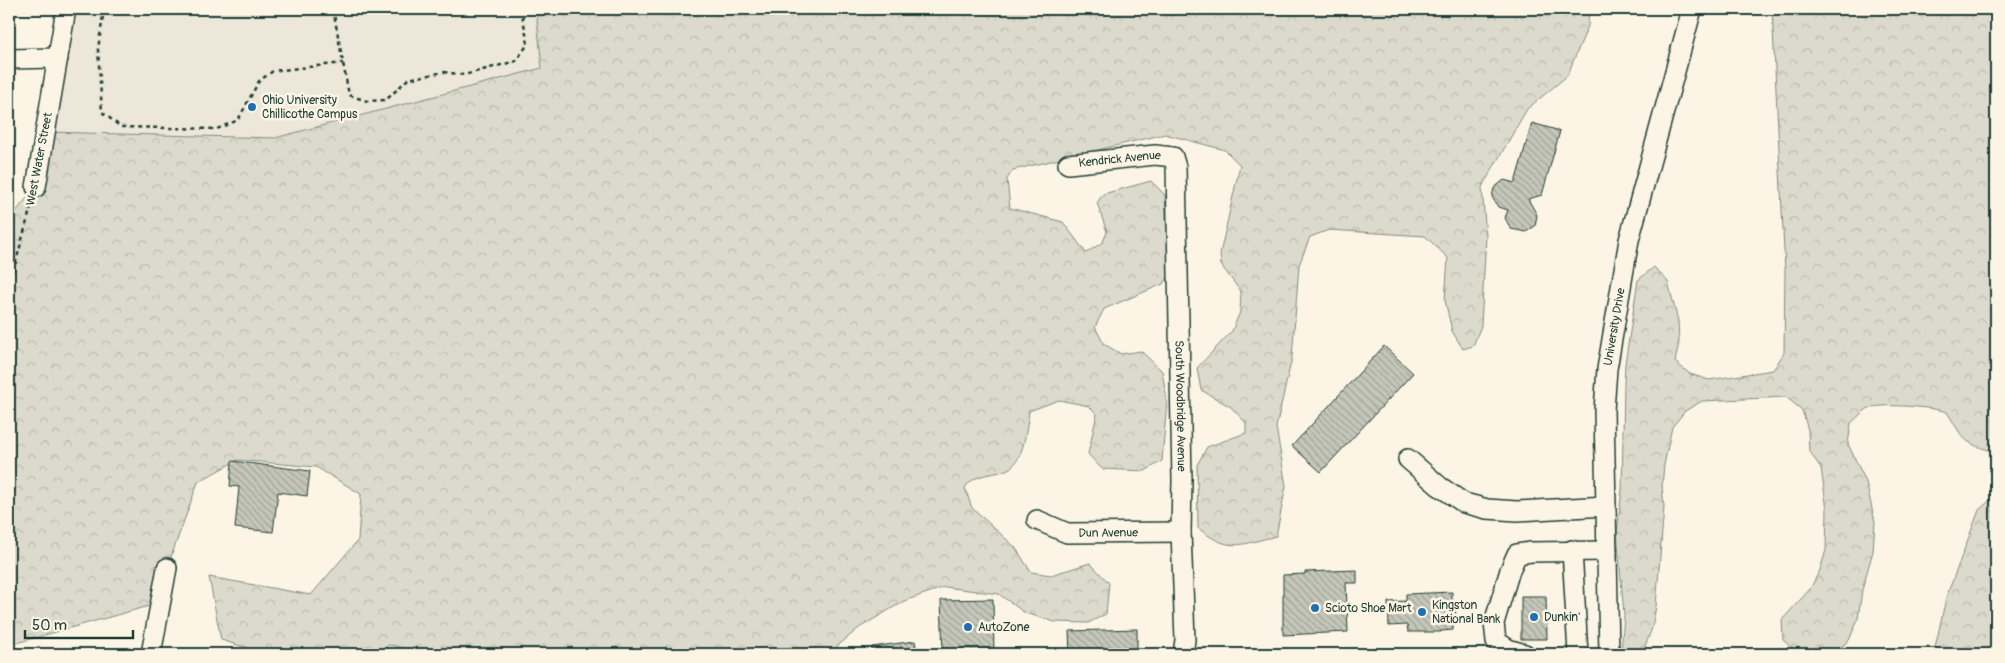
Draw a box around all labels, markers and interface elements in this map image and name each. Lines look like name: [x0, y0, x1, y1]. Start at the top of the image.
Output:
place label: Ohio University Chillicothe Campus: [262, 93, 358, 122]
marker: Ohio University Chillicothe Campus: [246, 101, 258, 113]
street label: West Water Street: [23, 111, 56, 207]
street label: Kendrick Avenue: [1078, 148, 1162, 171]
street label: University Drive: [1601, 287, 1629, 367]
street label: South Woodbridge Avenue: [1171, 340, 1189, 472]
street label: Dun Avenue: [1078, 525, 1138, 541]
place label: Kingston National Bank: [1432, 598, 1500, 627]
place label: Scioto Shoe Mart: [1325, 601, 1412, 616]
marker: Scioto Shoe Mart: [1309, 602, 1321, 614]
marker: Kingston National Bank: [1416, 606, 1428, 618]
scale bar: [25, 608, 132, 640]
place label: Dunkin': [1544, 610, 1580, 625]
marker: Dunkin': [1528, 611, 1540, 623]
text: 50 m: [32, 616, 67, 635]
place label: AutoZone: [978, 620, 1029, 635]
marker: AutoZone: [962, 621, 974, 633]

